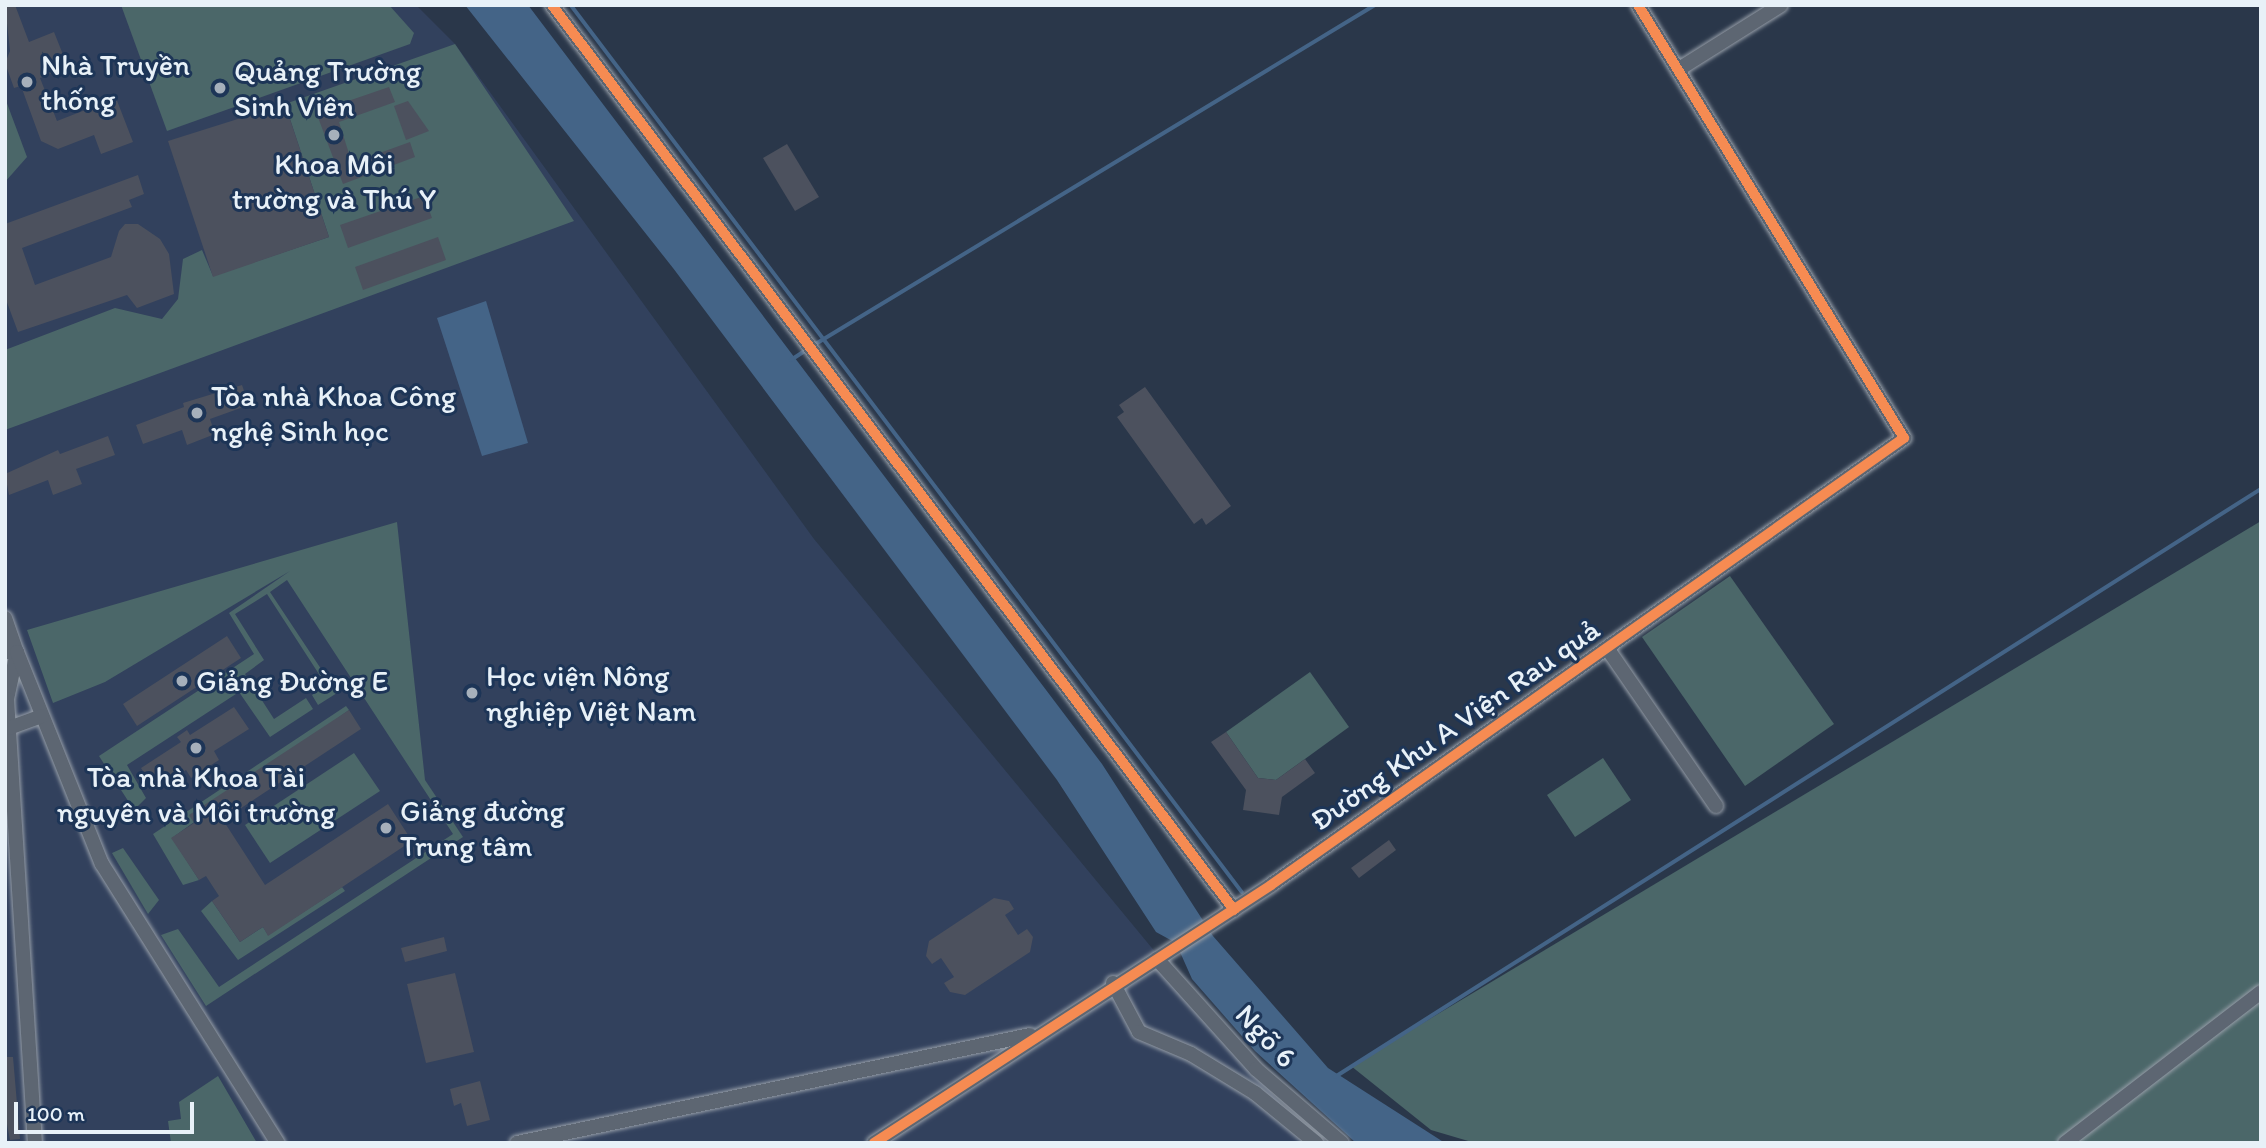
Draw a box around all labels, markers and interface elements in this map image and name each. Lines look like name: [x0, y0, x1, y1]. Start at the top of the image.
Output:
place label: Nhà Truyền thống: [41, 47, 188, 118]
place label: Quảng Trường Sinh Viên: [234, 53, 419, 124]
marker: Nhà Truyền thống: [19, 74, 35, 90]
marker: Quảng Trường Sinh Viên: [212, 80, 228, 96]
marker: Khoa Môi trường và Thú Y: [326, 127, 342, 143]
place label: Khoa Môi trường và Thú Y: [232, 146, 436, 216]
place label: Tòa nhà Khoa Công nghệ Sinh học: [211, 378, 456, 448]
marker: Tòa nhà Khoa Công nghệ Sinh học: [189, 405, 205, 421]
street label: Đường Khu A Viện Rau quả: [1303, 611, 1607, 839]
place label: Học viện Nông nghiệp Việt Nam: [486, 658, 698, 728]
place label: Giảng Đường E: [196, 663, 388, 699]
marker: Giảng Đường E: [174, 673, 190, 689]
marker: Học viện Nông nghiệp Việt Nam: [464, 685, 480, 701]
marker: Tòa nhà Khoa Tài nguyên và Môi trường: [188, 740, 204, 756]
place label: Tòa nhà Khoa Tài nguyên và Môi trường: [57, 759, 335, 830]
place label: Giảng đường Trung tâm: [400, 793, 565, 864]
marker: Giảng đường Trung tâm: [378, 820, 394, 836]
street label: Ngõ 6: [1228, 997, 1304, 1075]
scale bar: [18, 1088, 198, 1132]
text: 100 m: [27, 1101, 85, 1126]

